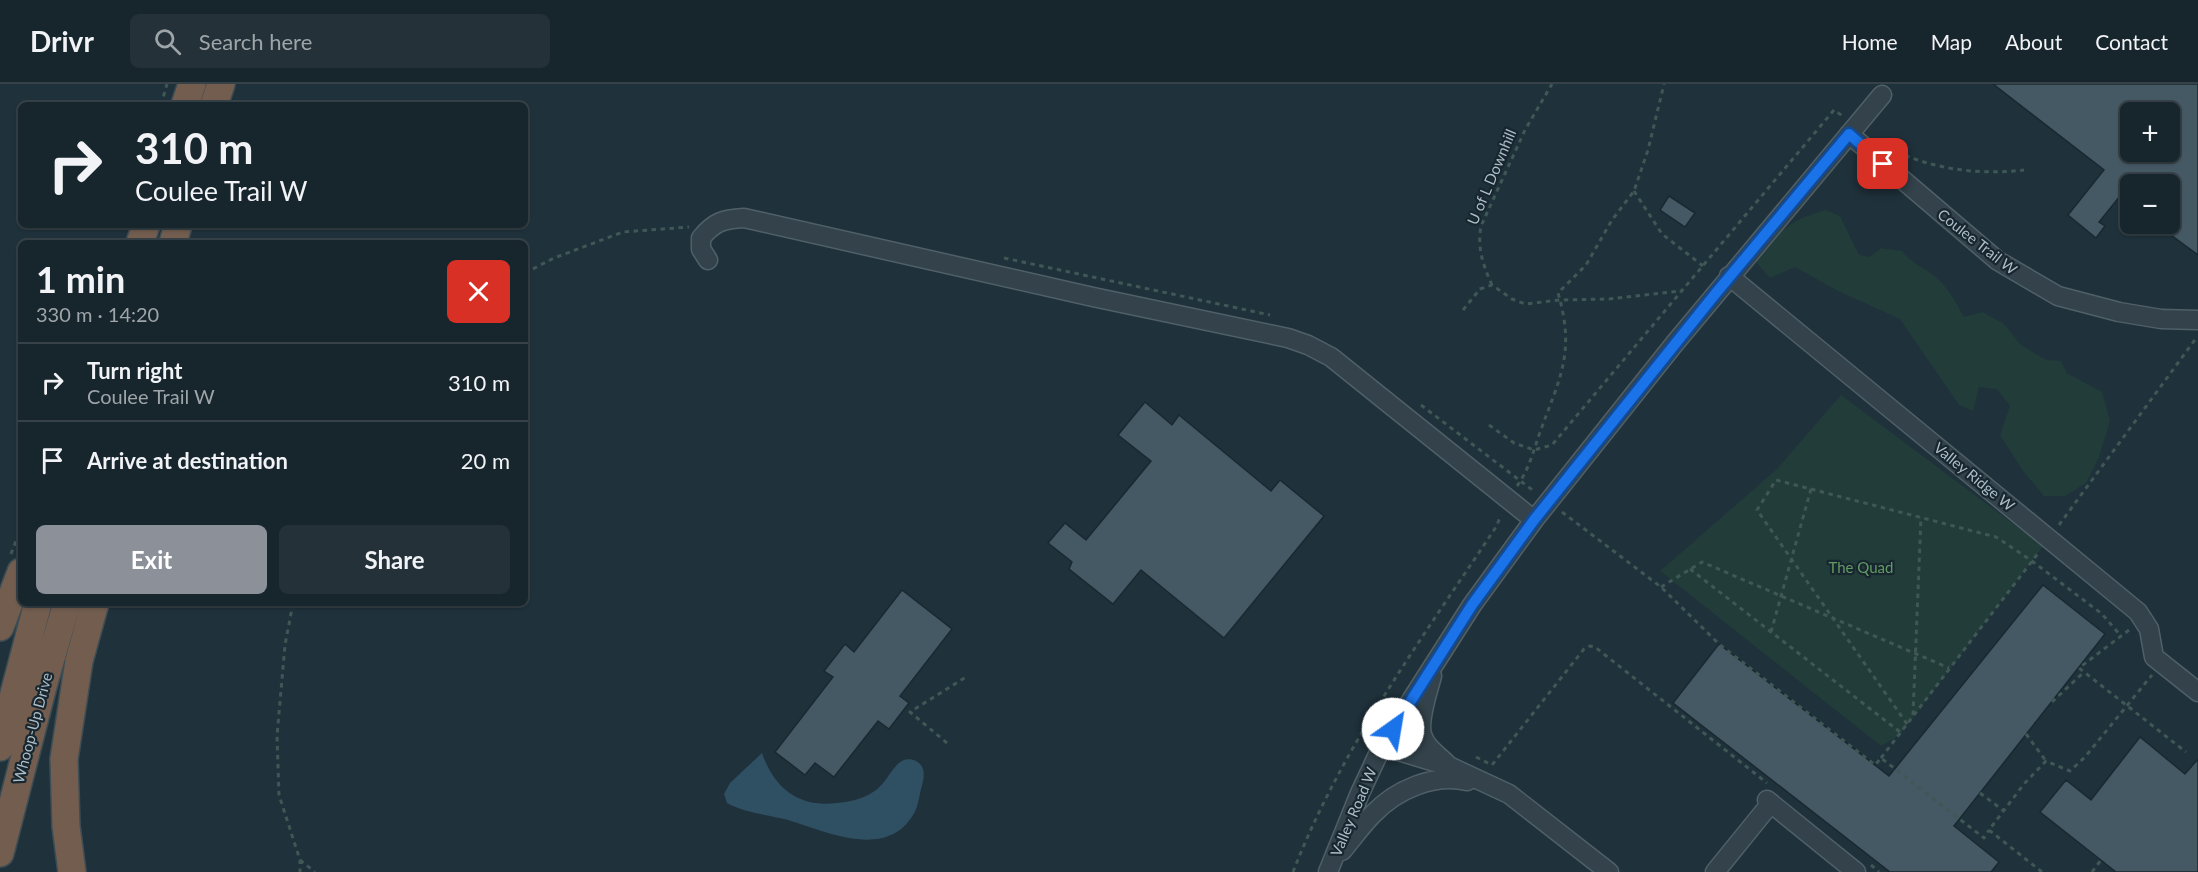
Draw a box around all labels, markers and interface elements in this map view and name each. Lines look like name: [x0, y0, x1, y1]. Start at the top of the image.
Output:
search box: [130, 14, 550, 68]
text: Drivr: [30, 24, 94, 58]
icon: search: [151, 25, 184, 58]
text: Search here: [199, 28, 312, 55]
text: Home: [1842, 29, 1898, 54]
text: Map: [1931, 29, 1972, 54]
text: About: [2005, 29, 2062, 54]
text: Contact: [2095, 29, 2168, 54]
map controls: [2120, 102, 2180, 234]
button: +: [2120, 102, 2180, 162]
text: 310 m: [135, 123, 253, 173]
icon: right: [36, 126, 114, 204]
street label: U of L Downhill: [1463, 126, 1519, 227]
pin: [1857, 138, 1908, 189]
icon: arrive: [1866, 147, 1899, 180]
text: Coulee Trail W: [135, 174, 307, 207]
button: −: [2120, 174, 2180, 234]
street label: Coulee Trail W: [1934, 205, 2021, 278]
text: 1 min: [36, 257, 125, 301]
button: close: [447, 260, 510, 323]
text: 330 m · 14:20: [36, 302, 159, 326]
text: Turn right: [87, 357, 182, 384]
icon: right: [36, 366, 69, 399]
text: 310 m: [448, 369, 510, 396]
text: Coulee Trail W: [87, 384, 215, 408]
street label: Valley Ridge W: [1931, 438, 2019, 515]
icon: arrive: [36, 444, 69, 477]
text: Arrive at destination: [87, 447, 288, 474]
text: 20 m: [461, 447, 510, 474]
button: Exit: [36, 525, 267, 594]
button: Share: [279, 525, 510, 594]
park label: The Quad: [1829, 558, 1893, 576]
street label: Whoop-Up Drive: [9, 670, 55, 785]
position arrow: [1361, 697, 1425, 761]
street label: Valley Road W: [1326, 764, 1380, 859]

